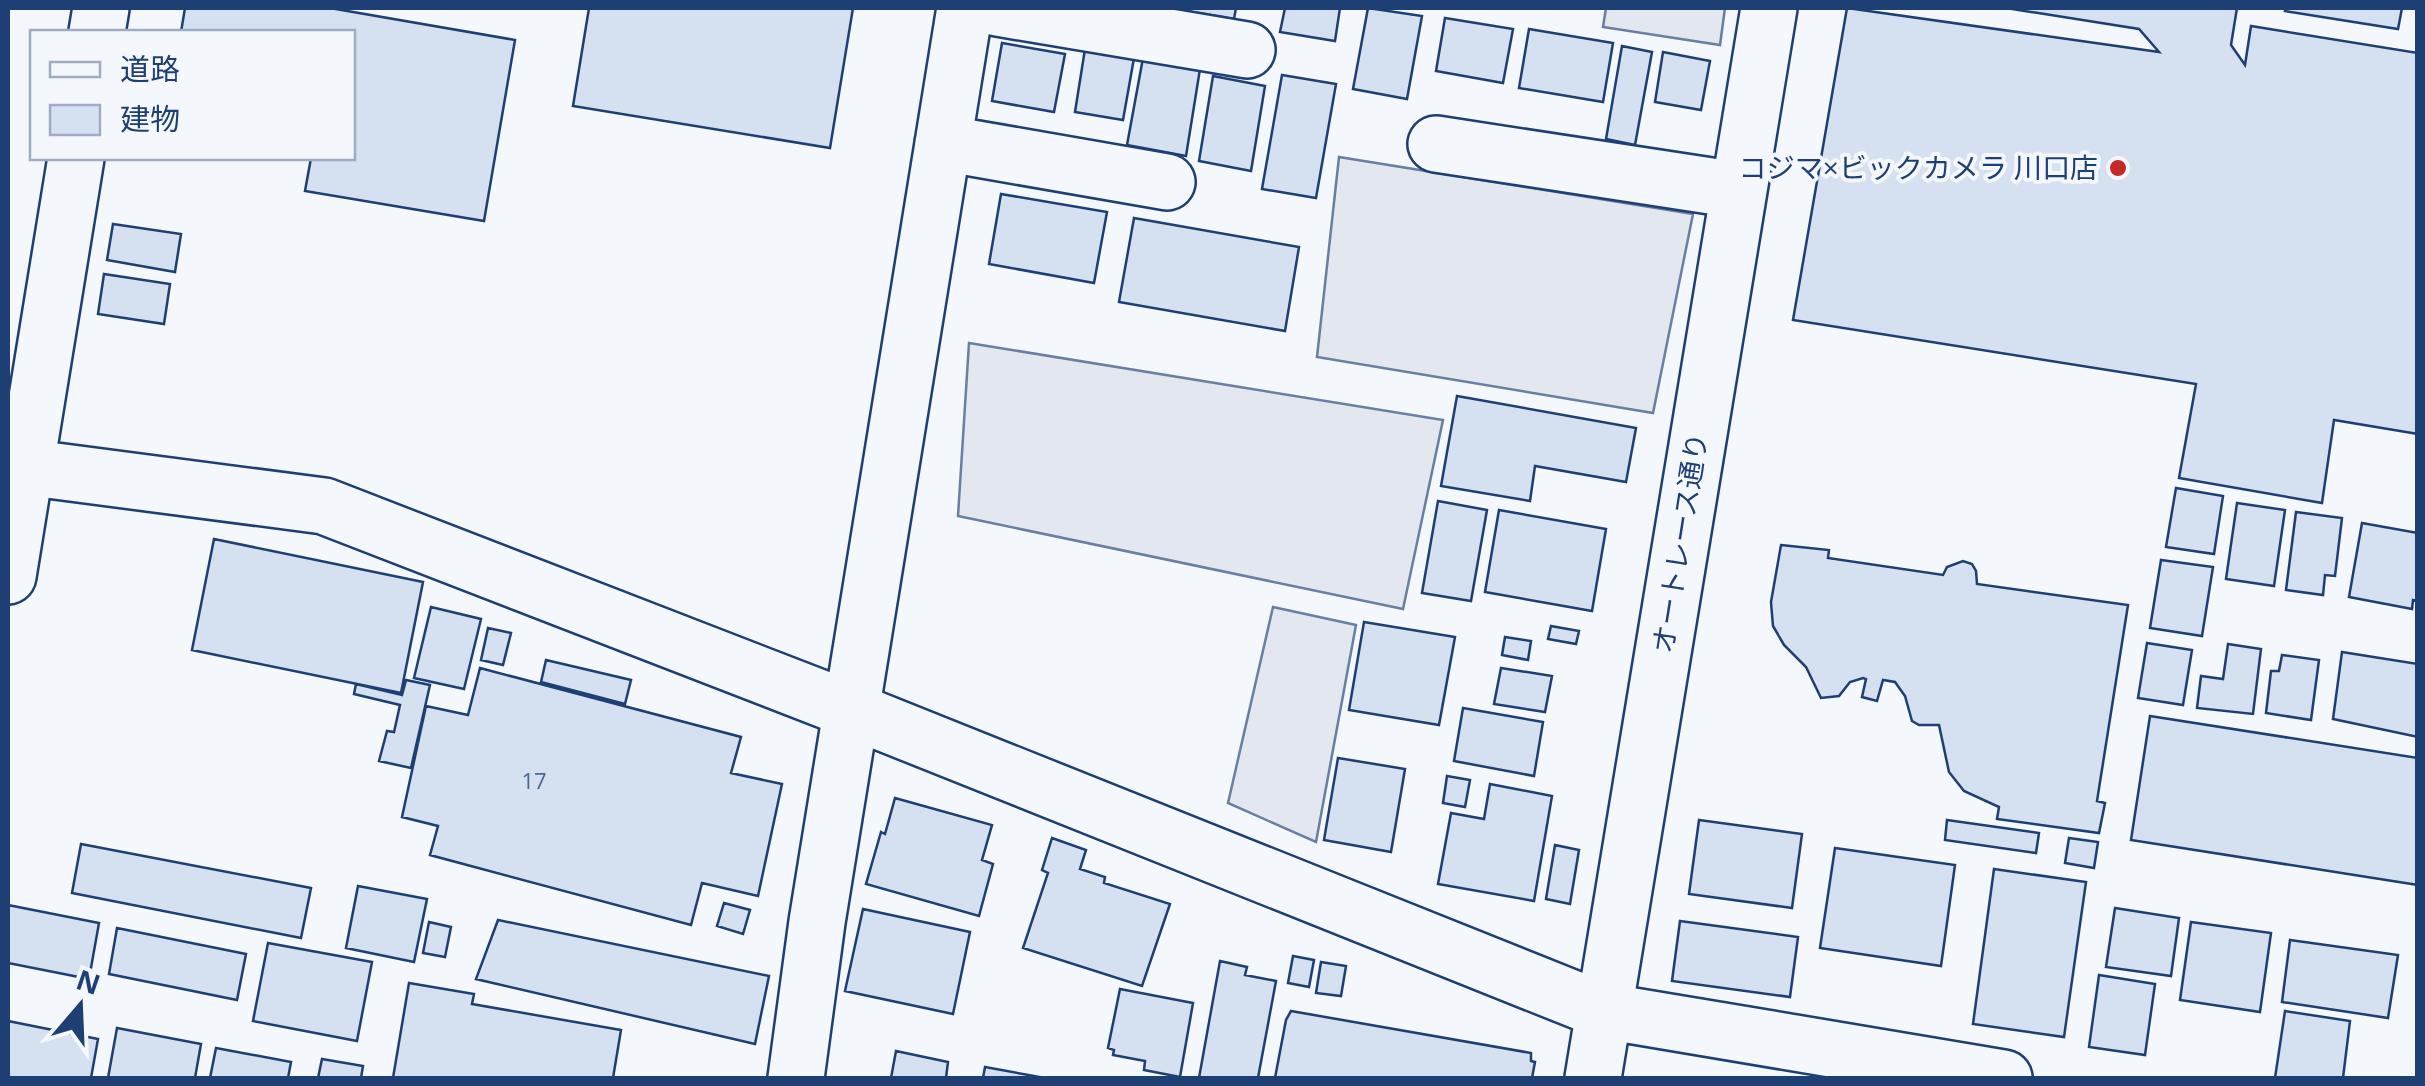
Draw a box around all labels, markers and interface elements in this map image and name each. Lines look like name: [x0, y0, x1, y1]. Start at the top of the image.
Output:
legend: [30, 30, 355, 160]
text: 道路: [120, 48, 180, 89]
text: 建物: [120, 98, 180, 139]
place label: コジマ×ビックカメラ 川口店: [1739, 148, 2098, 186]
marker: コジマ×ビックカメラ 川口店: [2107, 157, 2129, 179]
street label: オートレース通り: [1643, 430, 1715, 656]
house number: 17: [521, 765, 547, 795]
north arrow: [30, 956, 130, 1056]
text: N: [72, 960, 105, 1003]

